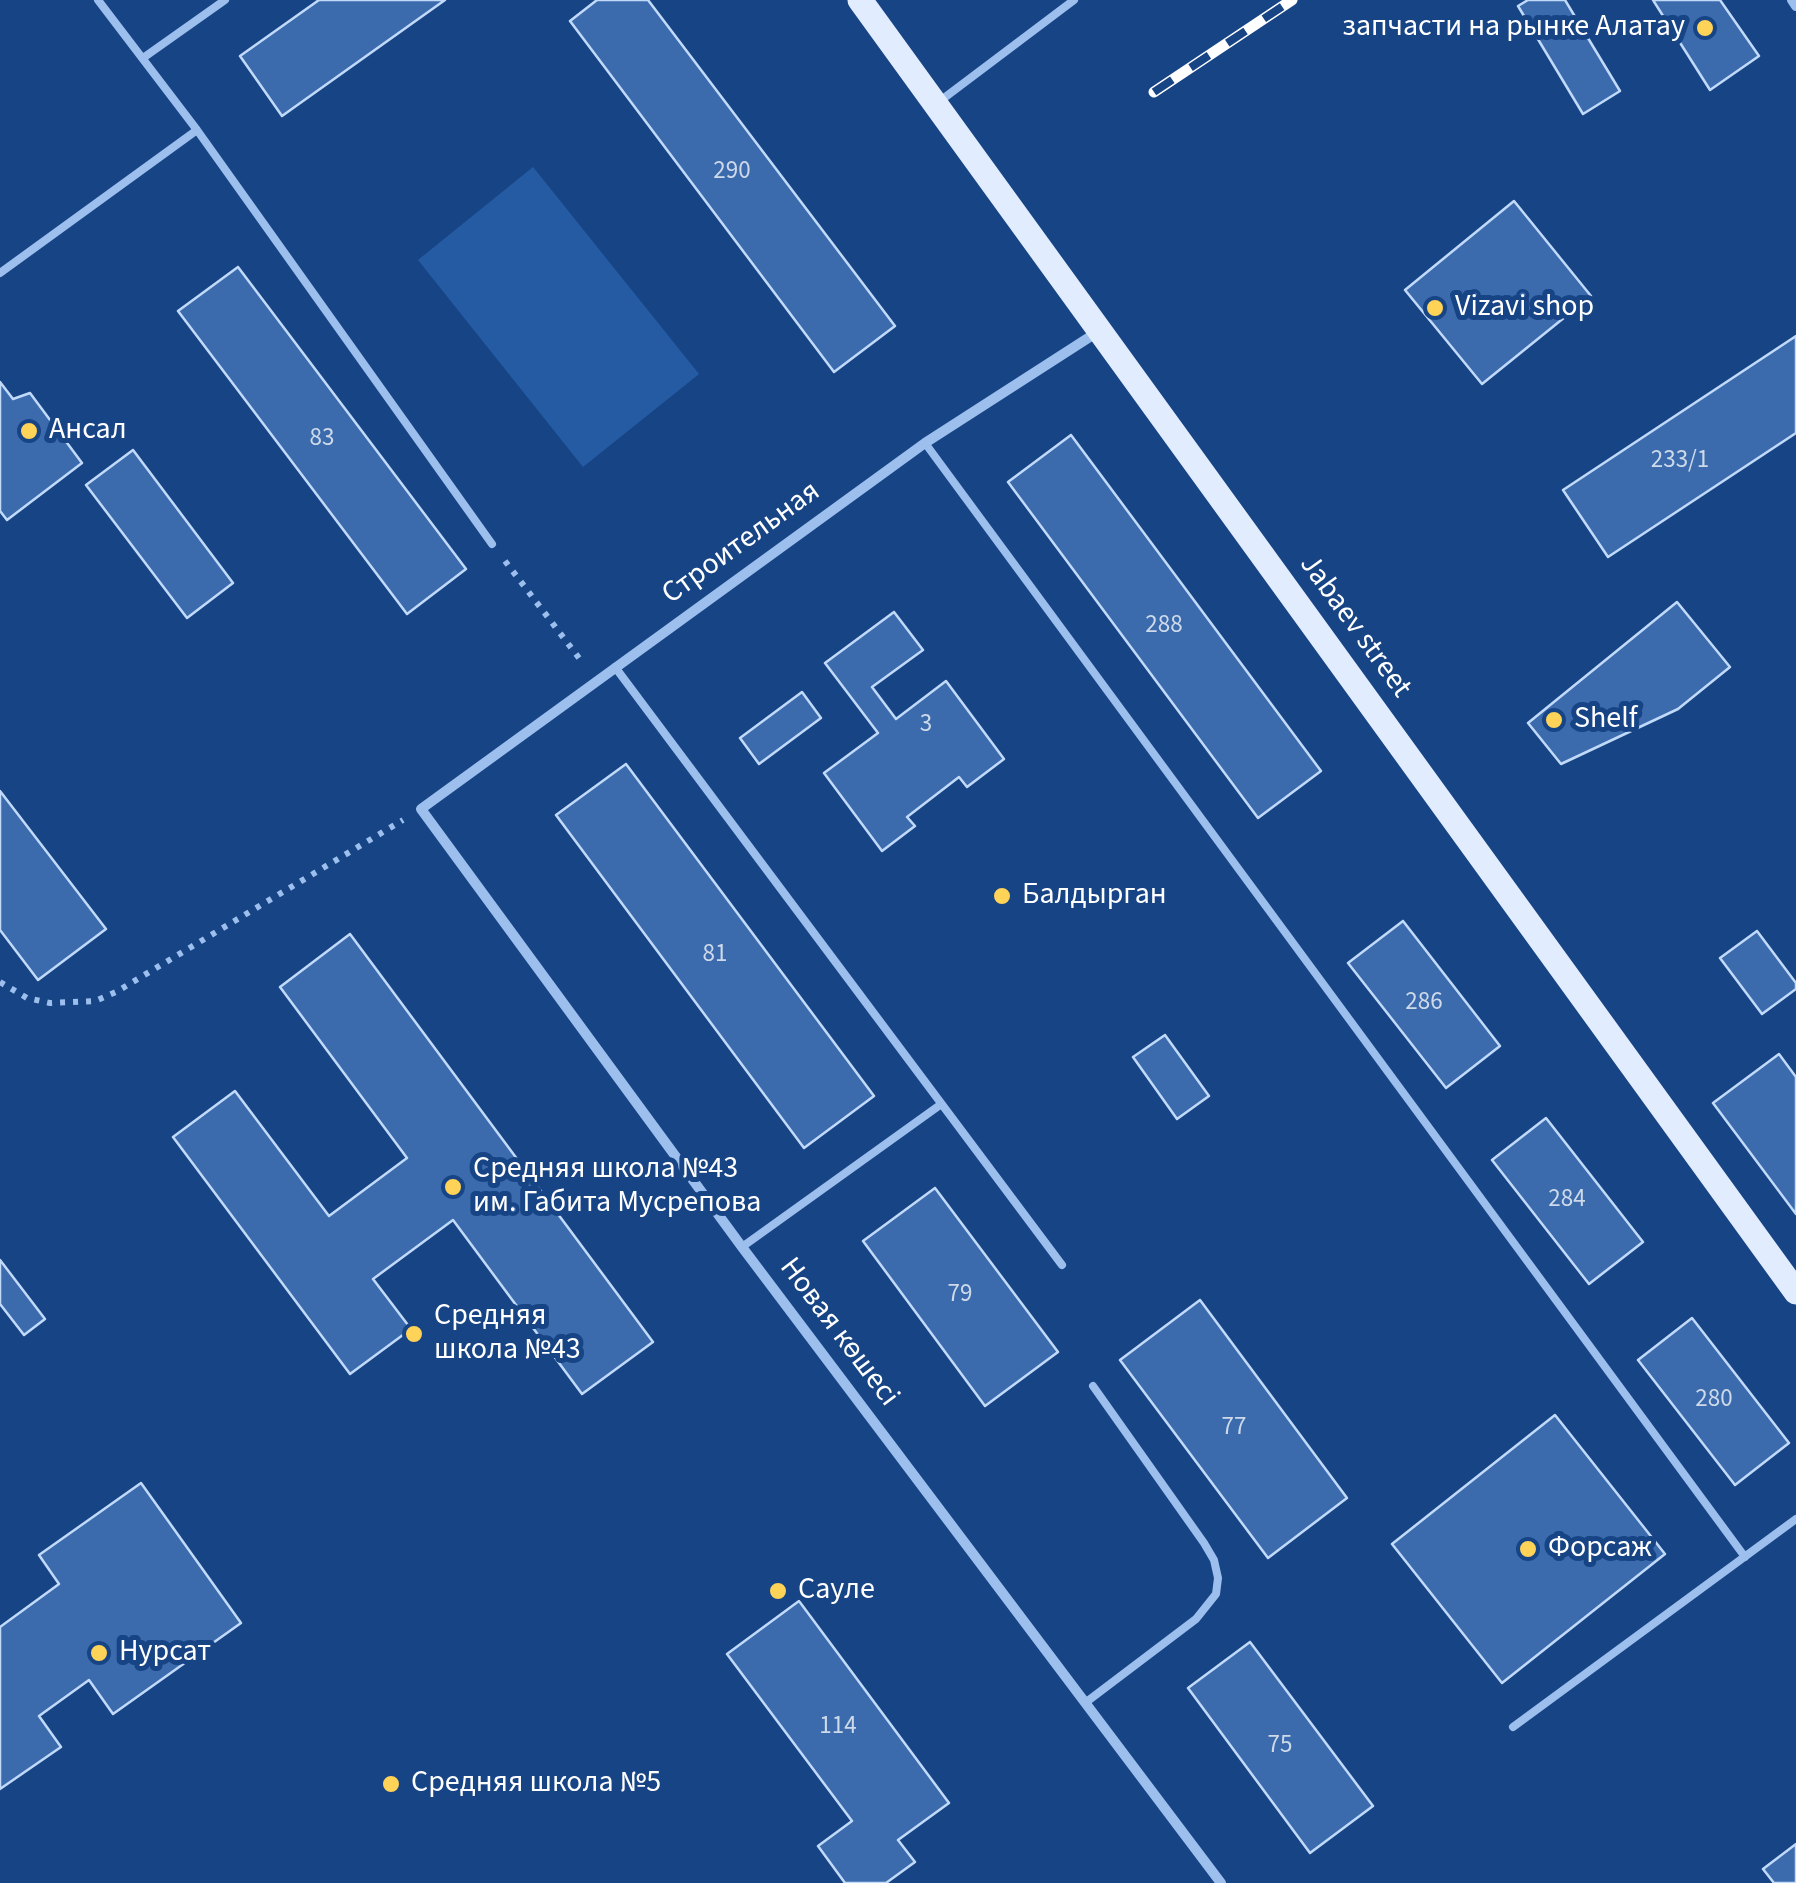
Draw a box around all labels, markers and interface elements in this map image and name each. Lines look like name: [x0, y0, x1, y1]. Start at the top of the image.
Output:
place label: запчасти на рынке Алатау: [1342, 10, 1685, 46]
marker: запчасти на рынке Алатау: [1694, 17, 1716, 39]
house number: 290: [713, 158, 751, 188]
place label: Vizavi shop: [1455, 290, 1594, 326]
marker: Vizavi shop: [1424, 297, 1446, 319]
place label: Ансал: [49, 413, 127, 449]
marker: Ансал: [18, 420, 40, 442]
house number: 83: [310, 425, 334, 455]
house number: 233/1: [1651, 447, 1709, 477]
street label: Строительная: [656, 475, 828, 613]
street label: Jabaev street: [1290, 549, 1418, 705]
house number: 288: [1145, 612, 1183, 642]
place label: Shelf: [1574, 702, 1638, 738]
marker: Shelf: [1543, 709, 1565, 731]
house number: 3: [920, 711, 932, 741]
place label: Балдырган: [1022, 878, 1167, 914]
marker: Балдырган: [991, 885, 1013, 907]
house number: 81: [703, 941, 727, 971]
house number: 286: [1405, 989, 1443, 1019]
place label: Средняя школа №43 им. Габита Мусрепова: [473, 1152, 761, 1222]
marker: Средняя школа №43 им. Габита Мусрепова: [442, 1176, 464, 1198]
house number: 284: [1548, 1186, 1586, 1216]
street label: Новая көшесі: [770, 1252, 906, 1414]
house number: 79: [948, 1281, 972, 1311]
place label: Средняя школа №43: [434, 1299, 581, 1370]
marker: Средняя школа №43: [403, 1323, 425, 1345]
house number: 280: [1695, 1386, 1733, 1416]
house number: 77: [1222, 1414, 1246, 1444]
place label: Форсаж: [1548, 1531, 1652, 1567]
marker: Форсаж: [1517, 1538, 1539, 1560]
place label: Сауле: [798, 1573, 875, 1609]
marker: Сауле: [767, 1580, 789, 1602]
place label: Нурсат: [119, 1635, 211, 1671]
marker: Нурсат: [88, 1642, 110, 1664]
house number: 114: [819, 1713, 857, 1743]
house number: 75: [1268, 1732, 1292, 1762]
place label: Средняя школа №5: [411, 1766, 661, 1802]
marker: Средняя школа №5: [380, 1773, 402, 1795]

